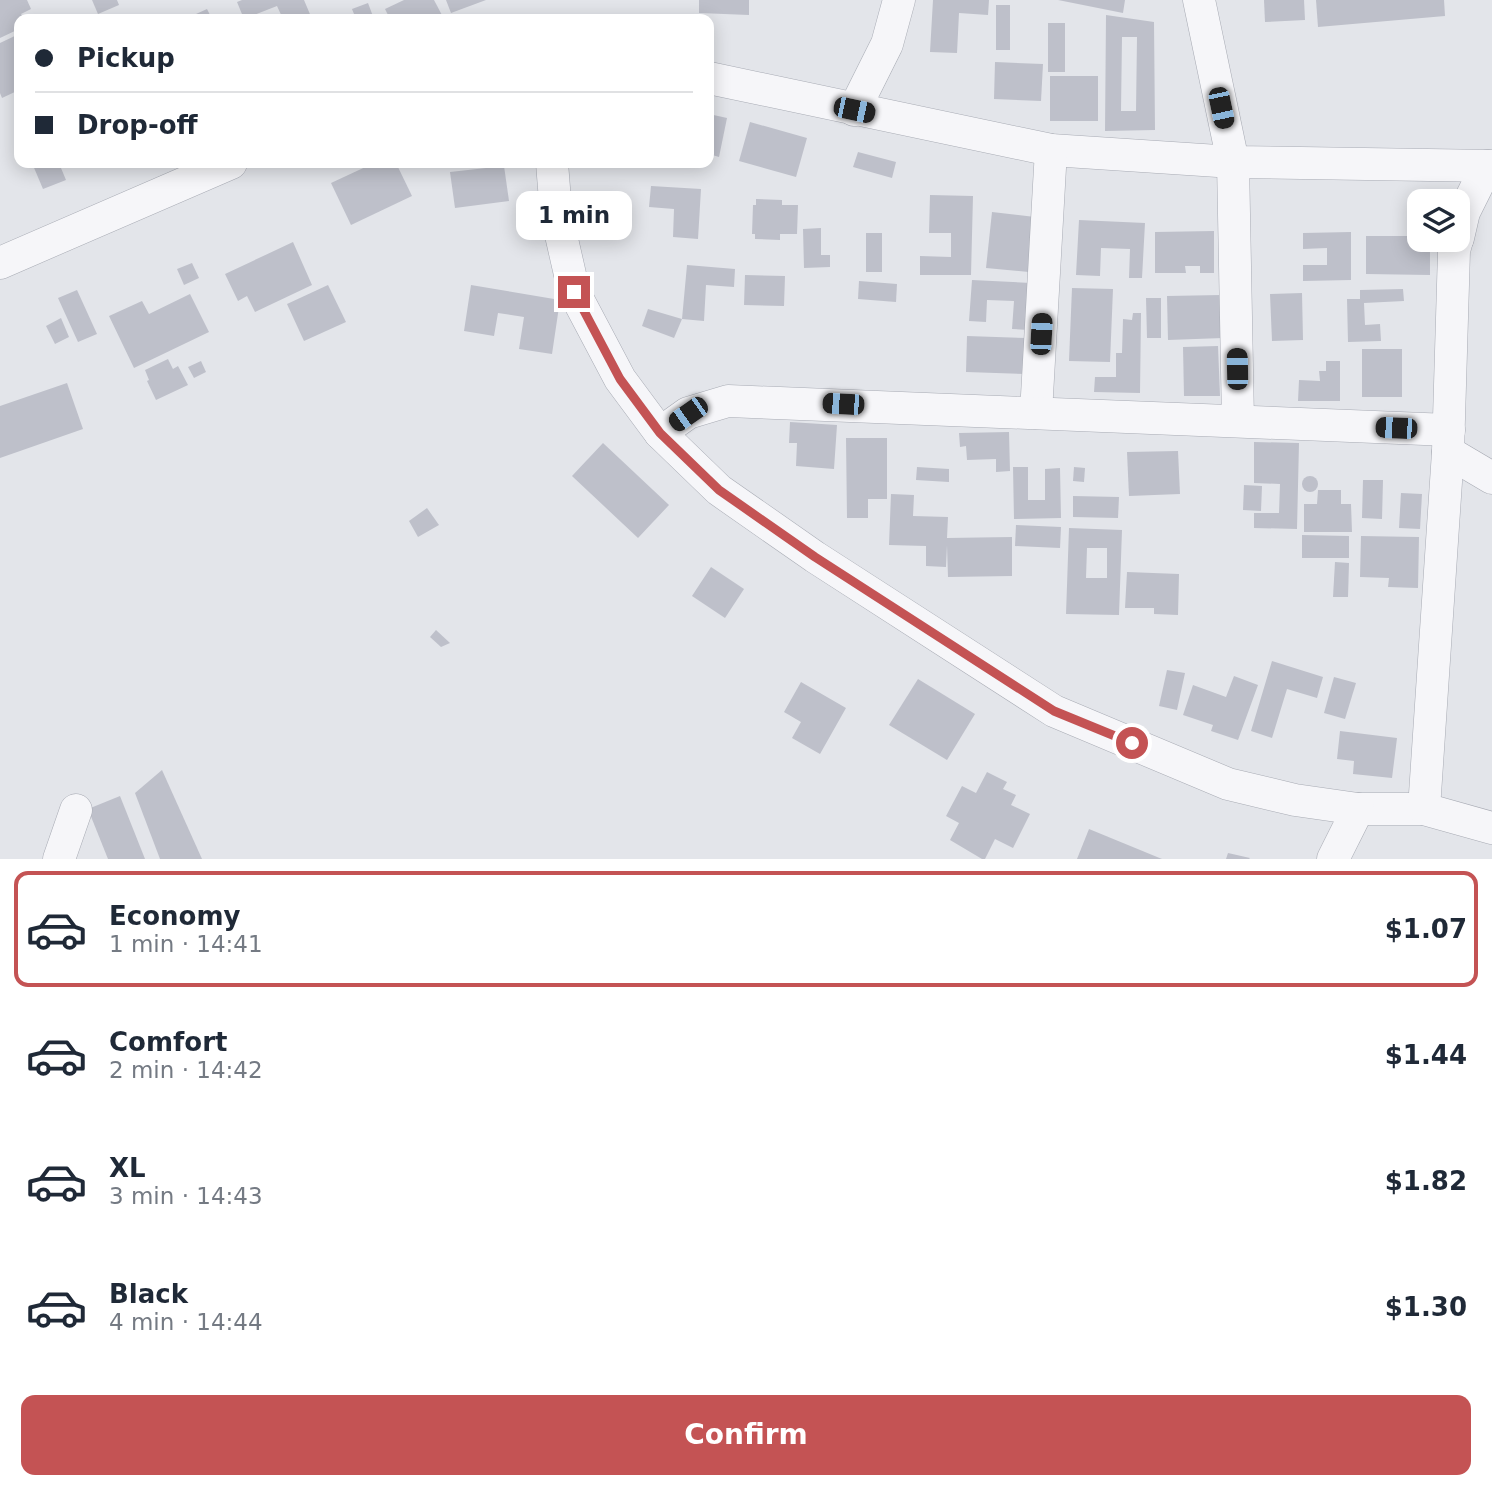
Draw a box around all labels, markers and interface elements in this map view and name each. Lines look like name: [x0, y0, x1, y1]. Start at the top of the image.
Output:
text: Pickup: [77, 43, 175, 73]
car: [1207, 85, 1236, 131]
car: [832, 95, 877, 125]
text: Drop-off: [77, 110, 198, 140]
map controls: [1407, 189, 1470, 252]
button: layers: [1407, 189, 1470, 252]
callout: 1 min: [516, 190, 632, 240]
text: 1 min: [538, 202, 610, 228]
route end: [558, 276, 590, 308]
car: [1030, 312, 1053, 356]
car: [1227, 348, 1248, 390]
car: [822, 392, 865, 416]
car: [665, 393, 712, 435]
car: [1375, 417, 1418, 439]
route start: [1116, 727, 1148, 759]
icon: car: [25, 898, 88, 961]
text: Economy: [109, 901, 240, 931]
text: $1.07: [1385, 914, 1467, 944]
text: 1 min · 14:41: [109, 931, 263, 957]
icon: car: [25, 1024, 88, 1087]
text: Comfort: [109, 1027, 227, 1057]
text: $1.44: [1385, 1040, 1467, 1070]
text: 2 min · 14:42: [109, 1057, 263, 1083]
icon: car: [25, 1150, 88, 1213]
text: XL: [109, 1153, 146, 1183]
text: $1.82: [1385, 1166, 1467, 1196]
text: 3 min · 14:43: [109, 1183, 263, 1209]
icon: car: [25, 1276, 88, 1339]
text: Black: [109, 1279, 188, 1309]
text: $1.30: [1385, 1292, 1467, 1322]
text: 4 min · 14:44: [109, 1309, 263, 1335]
button: Confirm: [21, 1395, 1471, 1475]

